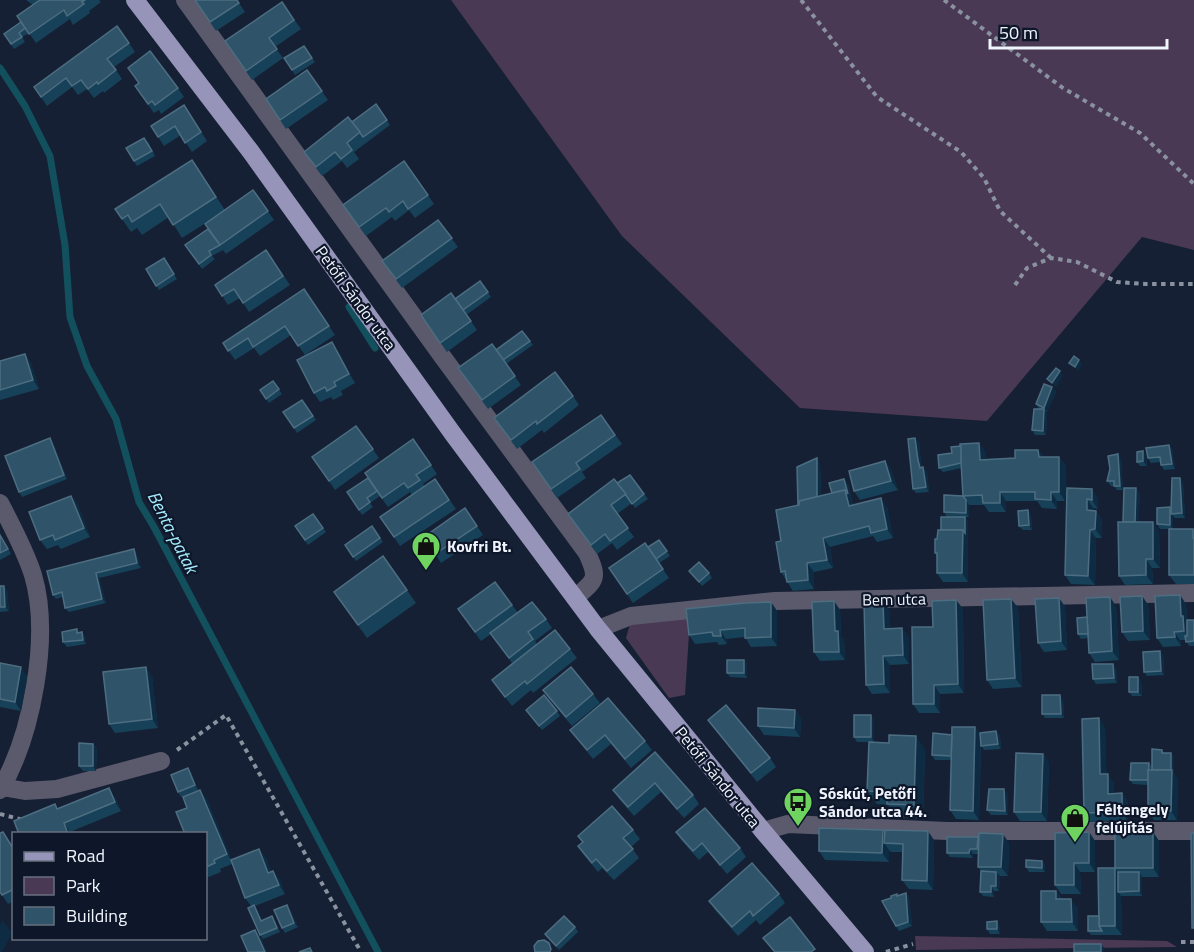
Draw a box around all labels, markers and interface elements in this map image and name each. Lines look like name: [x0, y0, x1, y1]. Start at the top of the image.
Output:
scale bar: [990, 12, 1167, 50]
text: 50 m: [999, 19, 1038, 46]
street label: Petőfi Sándor utca: [310, 241, 402, 355]
water label: Benta-patak: [141, 486, 206, 580]
shop icon: Kovfri Bt.: [410, 530, 442, 572]
place label: Kovfri Bt.: [447, 534, 512, 558]
street label: Bem utca: [862, 586, 926, 612]
street label: Petőfi Sándor utca: [670, 721, 766, 833]
place label: Sóskút, Petőfi Sándor utca 44.: [819, 781, 927, 823]
bus stop icon: Sóskút, Petőfi Sándor utca 44.: [782, 786, 814, 828]
place label: Féltengely felújítás: [1096, 797, 1169, 839]
shop icon: Féltengely felújítás: [1059, 802, 1091, 844]
legend: [12, 832, 207, 940]
text: Road: [66, 842, 105, 869]
text: Park: [66, 872, 101, 899]
text: Building: [66, 902, 127, 929]

